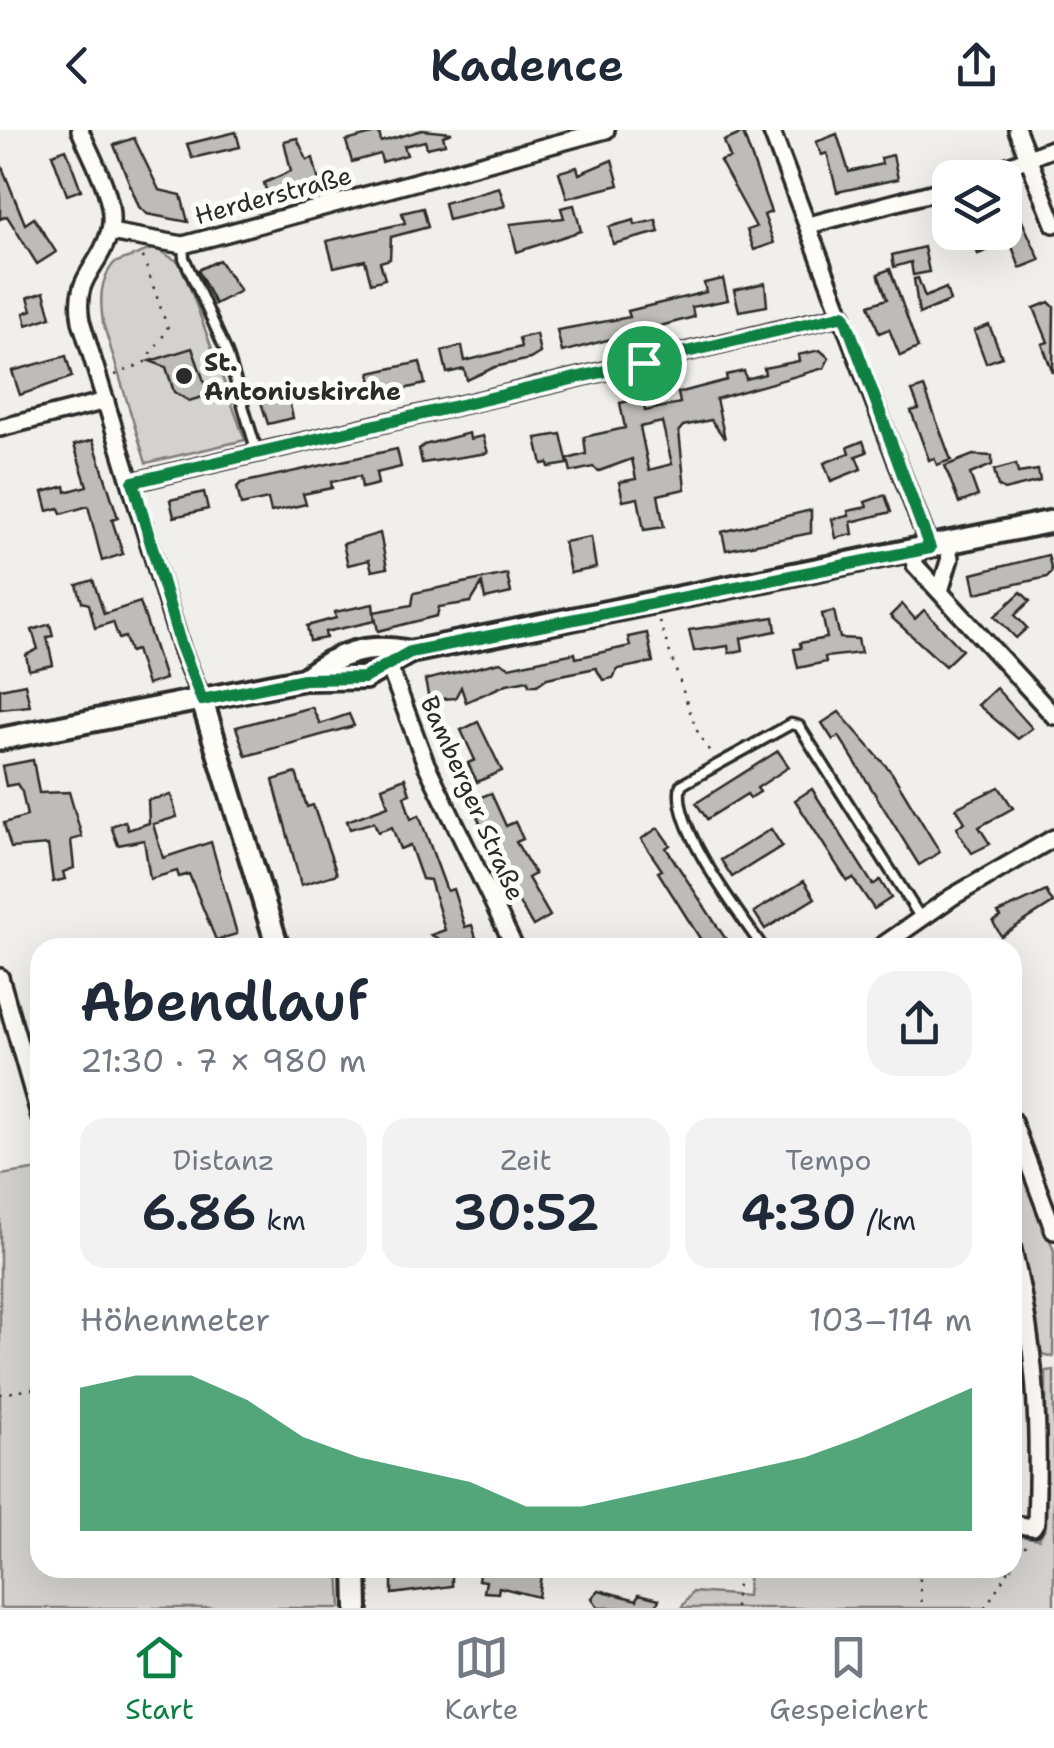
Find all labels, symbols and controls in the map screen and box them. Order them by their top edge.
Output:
text: Kadence [430,35,624,95]
icon: back [50,38,105,93]
icon: share [949,38,1004,93]
street label: Herderstraße [191,158,355,232]
map controls [932,160,1022,250]
button: layers [932,160,1022,250]
pin [602,321,687,406]
icon: arrive [617,336,672,391]
place label: St. Antoniuskirche [204,345,401,408]
marker: St. Antoniuskirche [173,365,195,387]
street label: Bamberger Straße [413,690,533,906]
text: Abendlauf [80,964,368,1038]
button: share [867,971,972,1076]
text: 21:30 · 7 × 980 m [80,1039,366,1082]
text: Distanz [173,1141,275,1179]
text: Zeit [500,1141,552,1179]
text: Tempo [785,1141,871,1179]
text: 6.86 [141,1179,257,1246]
text: 30:52 [452,1179,600,1246]
text: 4:30 [740,1179,857,1246]
text: km [257,1201,306,1239]
text: /km [857,1201,916,1239]
text: Höhenmeter [80,1298,270,1341]
text: 103–114 m [809,1298,972,1341]
tab: Start [125,1630,194,1728]
tab: Karte [445,1630,519,1728]
tab: Gespeichert [769,1630,929,1728]

